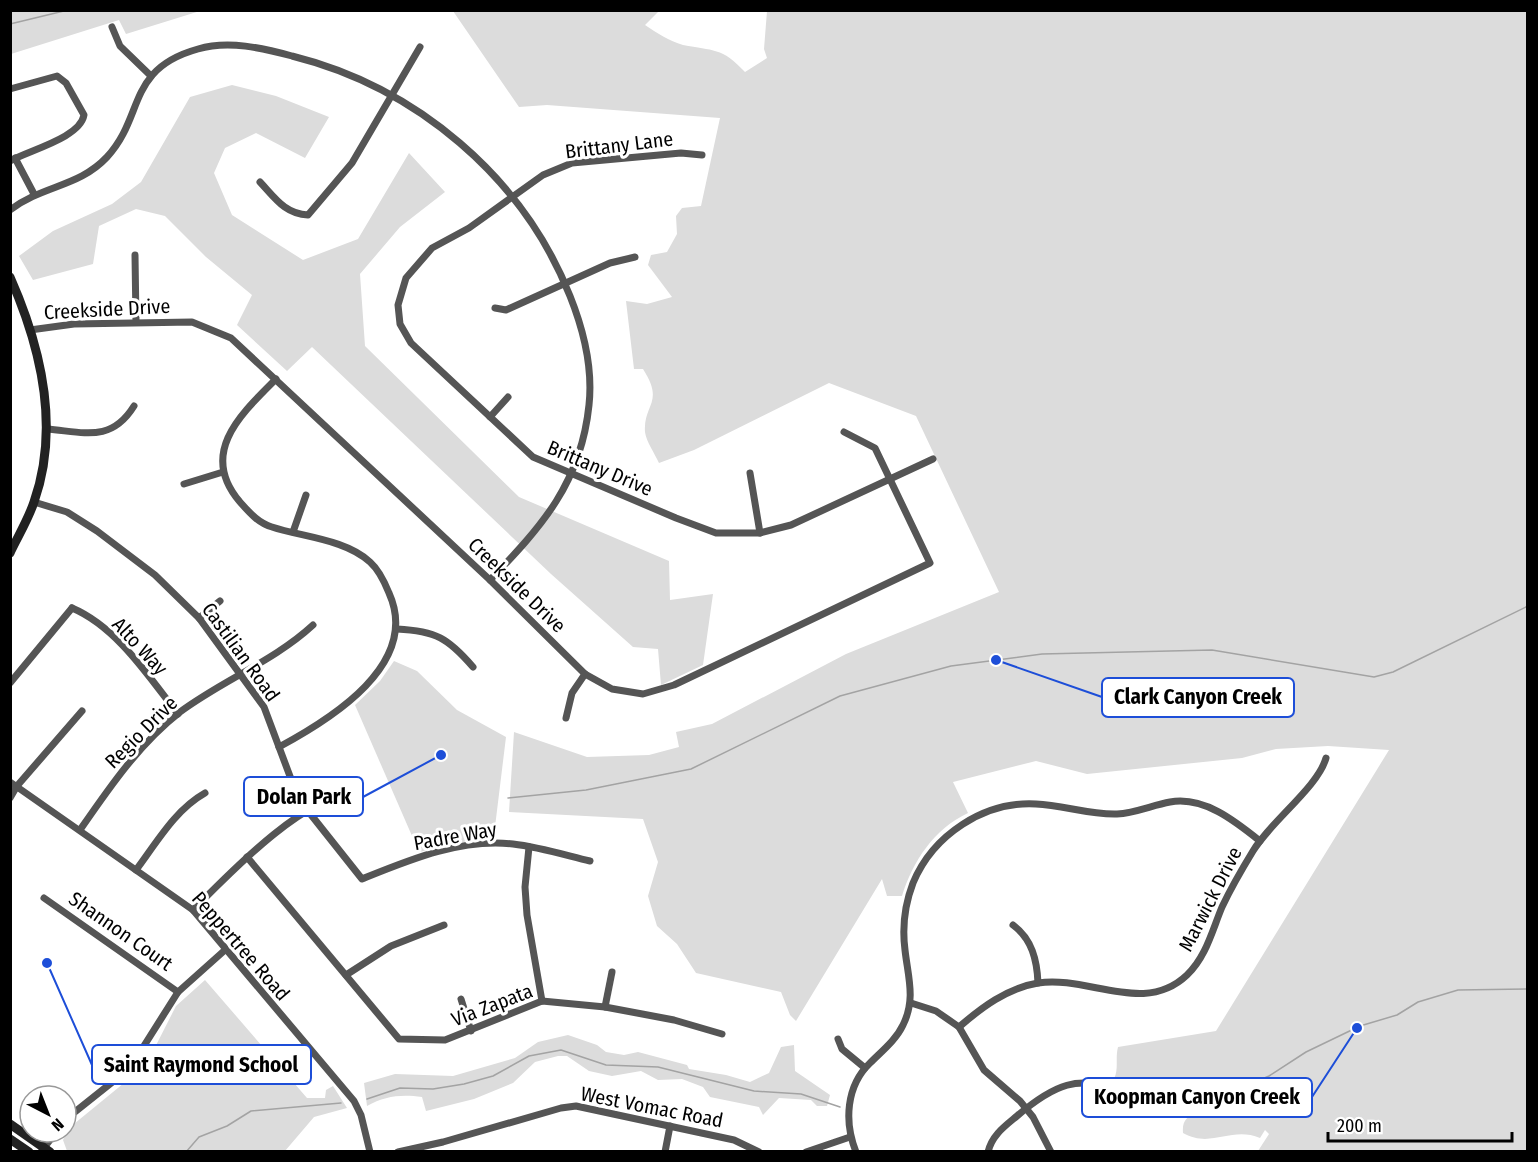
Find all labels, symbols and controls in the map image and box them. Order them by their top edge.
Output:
street label: Brittany Lane [564,126,674,164]
street label: Creekside Drive [43,294,171,324]
street label: Brittany Drive [544,435,656,501]
street label: Creekside Drive [463,532,571,638]
street label: Castilian Road [197,598,285,706]
street label: Alto Way [107,612,173,680]
callout: Clark Canyon Creek [1102,678,1294,717]
text: Clark Canyon Creek [1114,684,1282,710]
street label: Regio Drive [100,691,182,773]
callout: Dolan Park [244,777,363,816]
text: Dolan Park [257,784,352,810]
street label: Padre Way [412,817,498,855]
street label: Marwick Drive [1173,843,1247,955]
street label: Shannon Court [64,886,178,976]
street label: Peppertree Road [187,887,295,1005]
street label: Via Zapata [448,979,536,1031]
callout: Saint Raymond School [92,1045,311,1084]
text: Saint Raymond School [104,1052,299,1078]
callout: Koopman Canyon Creek [1082,1078,1312,1117]
street label: West Vomac Road [579,1081,725,1133]
north arrow [18,1084,78,1144]
text: Koopman Canyon Creek [1094,1084,1300,1110]
scale bar [1328,1105,1512,1143]
text: N [48,1115,68,1135]
text: 200 m [1337,1115,1382,1137]

